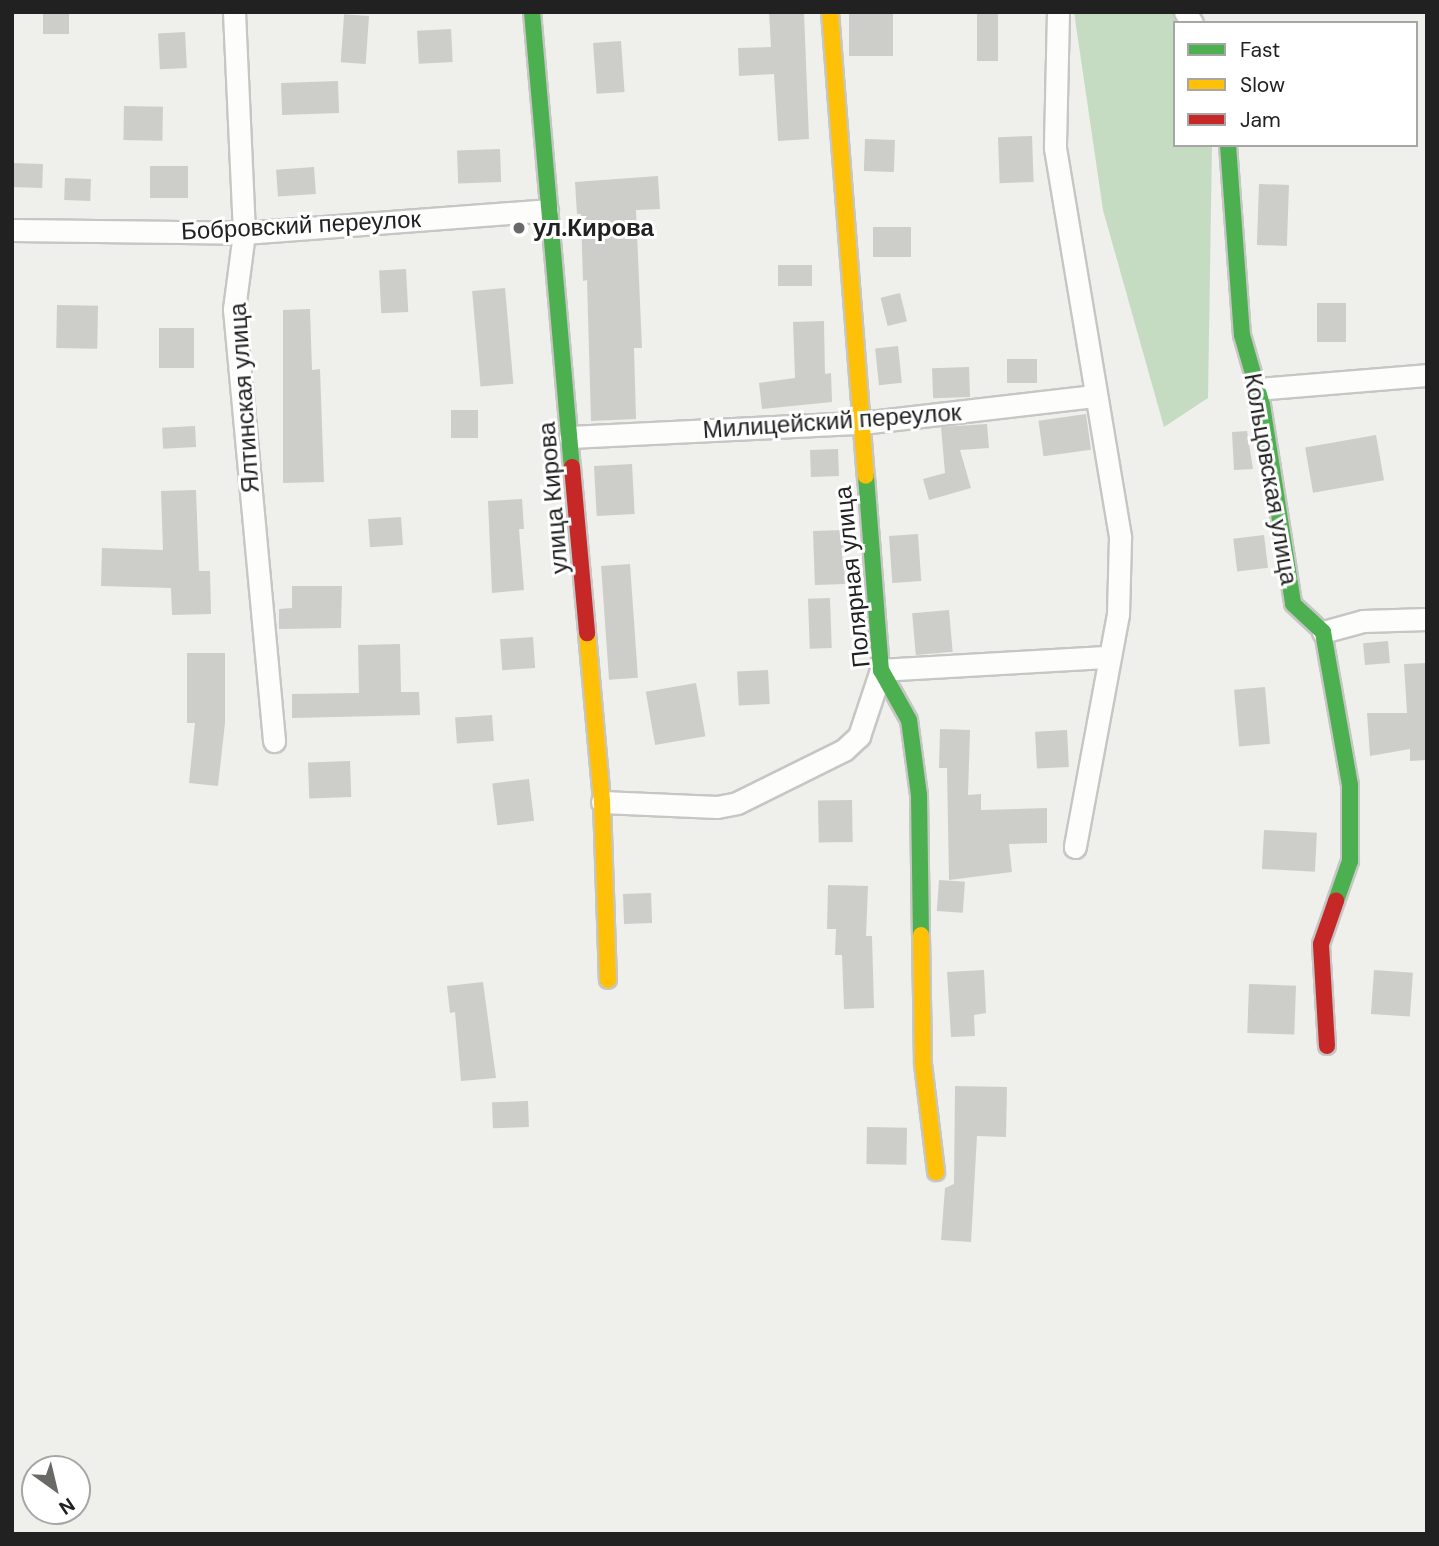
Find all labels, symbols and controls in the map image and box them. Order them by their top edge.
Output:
legend [1173,21,1418,147]
text: Fast [1240,36,1280,64]
text: Slow [1240,71,1285,99]
text: Jam [1240,106,1281,134]
street label: Бобровский переулок [180,204,422,246]
place label: ул.Кирова [533,214,654,242]
marker: ул.Кирова [511,220,527,236]
street label: Ялтинская улица [223,302,265,494]
street label: Кольцовская улица [1238,371,1304,587]
street label: Милицейский переулок [702,398,962,444]
street label: улица Кирова [532,421,574,575]
street label: Полярная улица [828,485,876,669]
north arrow [21,1455,91,1525]
text: N [54,1492,80,1520]

